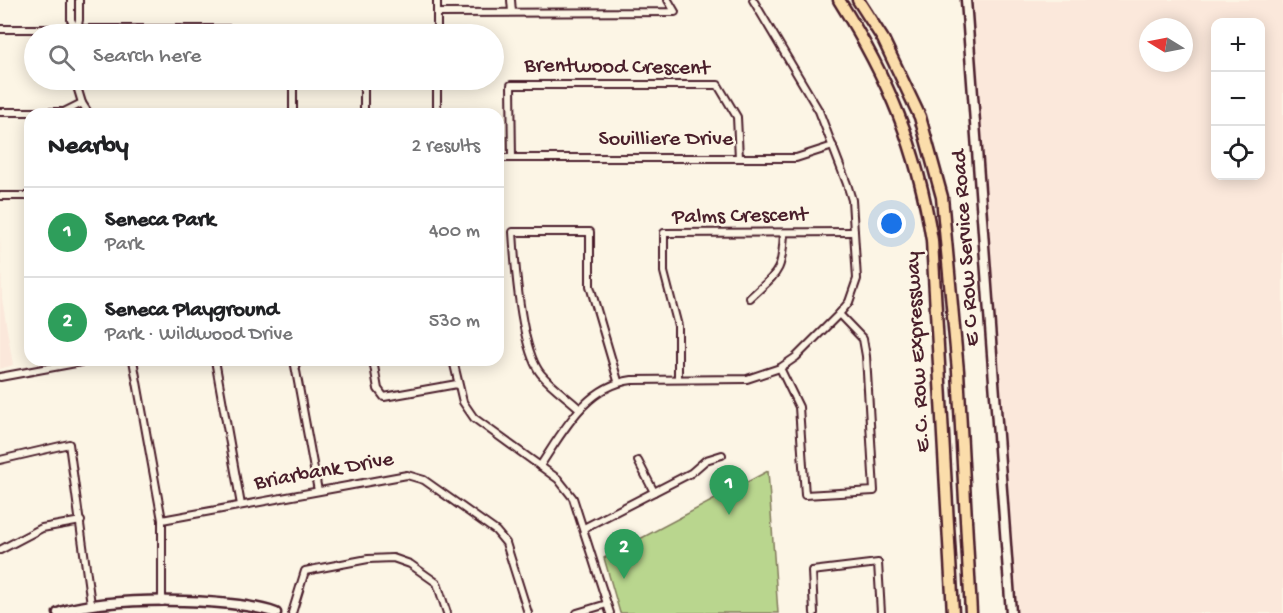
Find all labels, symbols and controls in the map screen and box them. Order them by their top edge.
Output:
north arrow [1139,18,1193,72]
map controls [1211,18,1265,180]
button: + [1211,18,1265,72]
search box [24,24,504,90]
icon: search [45,41,78,74]
text: Search here [93,44,201,70]
street label: Brentwood Crescent [523,53,712,83]
button: − [1211,72,1265,126]
button: locate [1211,126,1265,180]
street label: Souilliere Drive [599,127,734,153]
text: Nearby [48,132,129,163]
text: 2 results [411,136,480,159]
street label: E C Row Service Road [947,147,987,347]
street label: Palms Crescent [671,203,810,231]
text: Seneca Park [105,208,215,234]
your location [877,209,906,238]
text: 1 [63,221,72,244]
text: 400 m [429,221,480,244]
text: Park [105,234,143,257]
street label: E.C. Row Expressway [901,251,937,453]
text: Seneca Playground [105,298,279,324]
text: 2 [63,311,72,334]
text: 530 m [429,311,480,334]
text: Park · Wildwood Drive [105,324,293,347]
street label: Briarbank Drive [251,447,396,497]
pin: 1 [710,466,748,515]
pin: 2 [604,530,644,579]

